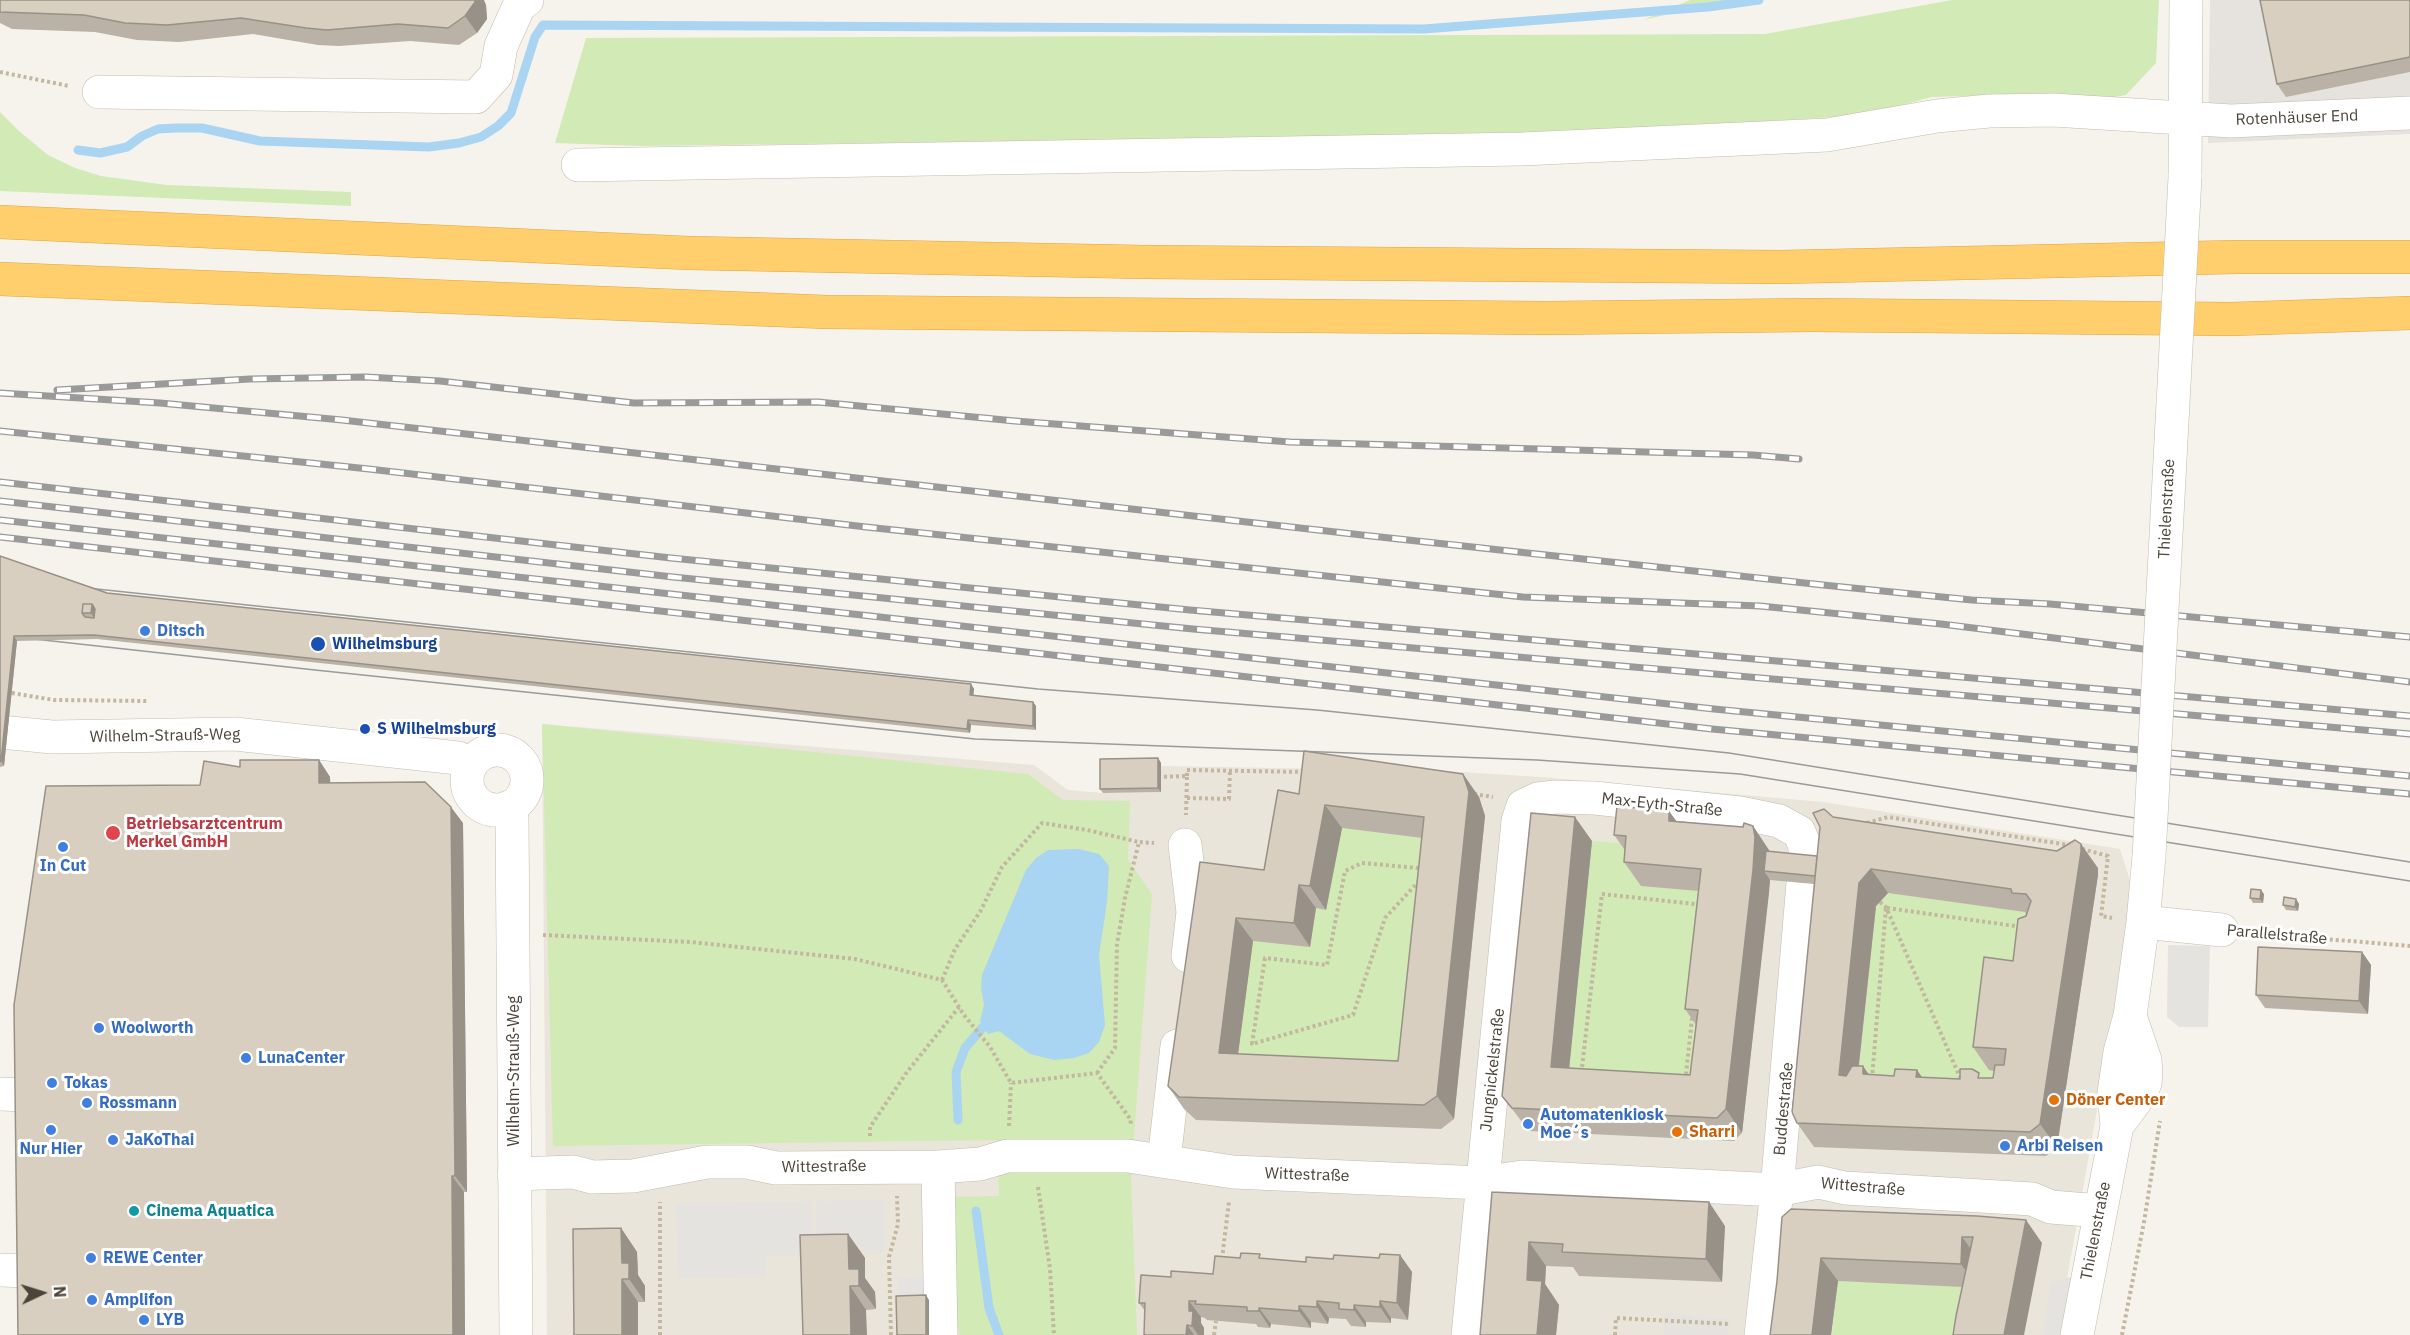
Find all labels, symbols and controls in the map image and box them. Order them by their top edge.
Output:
street label: Rotenhäuser End [2235,106,2359,130]
street label: Thielenstraße [2155,459,2179,559]
place label: Ditsch [157,621,205,641]
marker: Ditsch [138,624,152,638]
place label: Wilhelmsburg [332,634,437,654]
marker: Wilhelmsburg [309,635,327,653]
place label: S Wilhelmsburg [377,719,496,739]
marker: S Wilhelmsburg [358,722,372,736]
street label: Wilhelm-Strauß-Weg [89,725,241,747]
street label: Max-Eyth-Straße [1600,789,1724,821]
place label: Betriebsarztcentrum Merkel GmbH [126,814,283,852]
marker: Betriebsarztcentrum Merkel GmbH [104,824,122,842]
marker: In Cut [56,840,70,854]
place label: In Cut [40,856,86,876]
street label: Parallelstraße [2226,921,2328,949]
street label: Wilhelm-Strauß-Weg [504,996,524,1146]
street label: Jungnickelstraße [1477,1007,1509,1133]
place label: Woolworth [111,1018,194,1038]
marker: Woolworth [92,1021,106,1035]
place label: LunaCenter [258,1048,345,1068]
marker: LunaCenter [239,1051,253,1065]
street label: Buddestraße [1770,1062,1798,1156]
place label: Tokas [64,1073,108,1093]
marker: Tokas [45,1076,59,1090]
place label: Döner Center [2066,1090,2165,1110]
place label: Rossmann [99,1093,177,1113]
marker: Döner Center [2047,1093,2061,1107]
marker: Rossmann [80,1096,94,1110]
place label: Automatenkiosk Moe´s [1540,1105,1664,1143]
marker: Automatenkiosk Moe´s [1521,1117,1535,1131]
place label: Sharri [1689,1122,1735,1142]
marker: Nur Hier [44,1123,58,1137]
marker: Sharri [1670,1125,1684,1139]
place label: JaKoThai [125,1130,194,1150]
marker: JaKoThai [106,1133,120,1147]
place label: Arbi Reisen [2017,1136,2103,1156]
place label: Nur Hier [20,1139,82,1159]
marker: Arbi Reisen [1998,1139,2012,1153]
street label: Wittestraße [781,1157,867,1177]
street label: Wittestraße [1264,1164,1350,1186]
street label: Wittestraße [1820,1174,1906,1200]
street label: Thielenstraße [2077,1180,2115,1282]
place label: Cinema Aquatica [146,1201,274,1221]
marker: Cinema Aquatica [127,1204,141,1218]
place label: REWE Center [103,1248,203,1268]
marker: REWE Center [84,1251,98,1265]
north arrow [12,1263,72,1323]
text: N [50,1285,70,1298]
place label: Amplifon [104,1290,173,1310]
marker: Amplifon [85,1293,99,1307]
place label: LYB [156,1310,184,1330]
marker: LYB [137,1313,151,1327]

